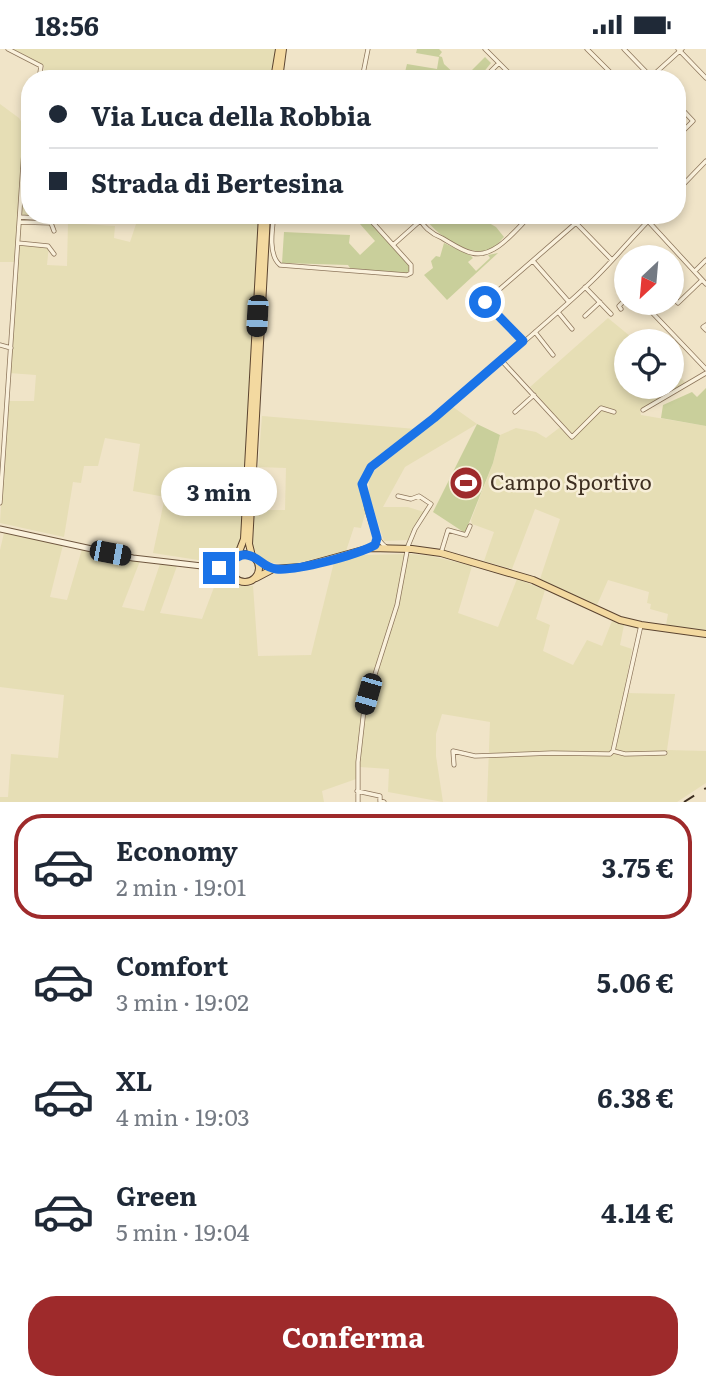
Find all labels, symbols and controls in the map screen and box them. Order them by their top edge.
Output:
text: 18:56 [35,5,99,44]
text: Via Luca della Robbia [91,95,371,134]
text: Strada di Bertesina [91,162,344,201]
north arrow [614,245,684,315]
map controls [614,245,684,399]
route start [469,286,501,318]
car [246,294,269,338]
button: locate [614,329,684,399]
sports icon: Campo Sportivo [447,464,485,502]
place label: Campo Sportivo [490,465,652,496]
callout: 3 min [161,467,277,515]
text: 3 min [187,474,251,508]
car [88,539,133,567]
route end [203,552,235,584]
car [353,671,384,717]
text: Economy [116,830,238,869]
icon: car [32,835,95,898]
text: 3.75 € [602,847,674,886]
text: 2 min · 19:01 [116,869,246,903]
text: Comfort [116,945,228,984]
icon: car [32,950,95,1013]
text: 5.06 € [597,962,674,1001]
text: 3 min · 19:02 [116,984,249,1018]
text: XL [116,1060,153,1099]
icon: car [32,1065,95,1128]
text: 6.38 € [597,1077,674,1116]
text: 4 min · 19:03 [116,1099,250,1133]
text: Green [116,1175,197,1214]
icon: car [32,1180,95,1243]
text: 4.14 € [601,1192,674,1231]
text: 5 min · 19:04 [116,1214,249,1248]
button: Conferma [28,1296,678,1376]

